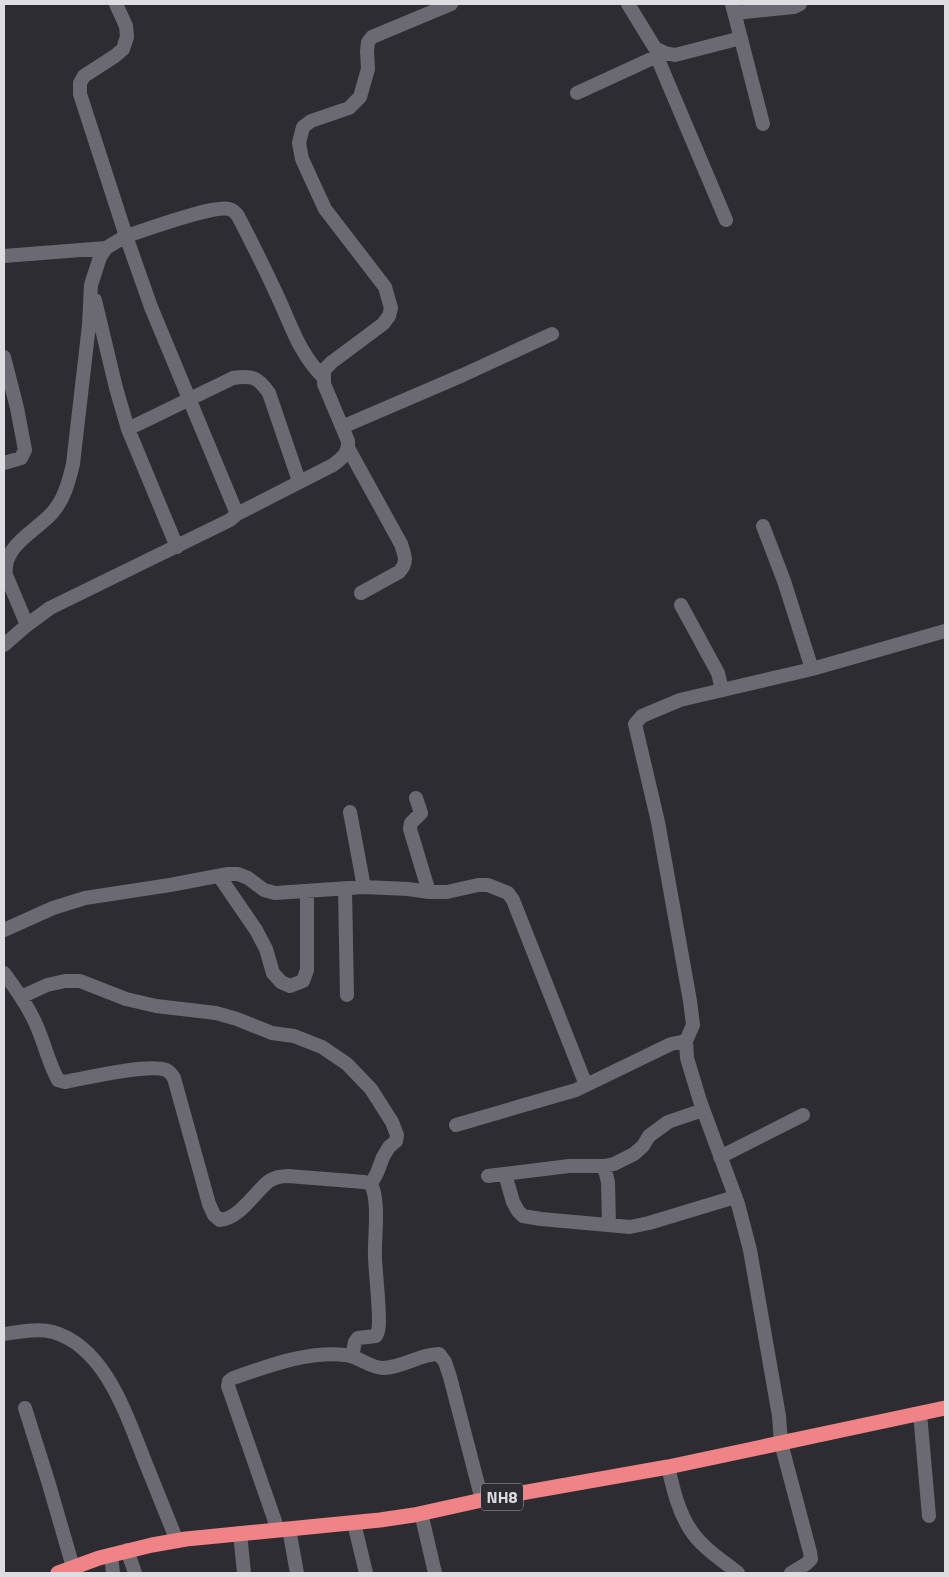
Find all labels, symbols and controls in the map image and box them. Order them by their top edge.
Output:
road number: NH8 [481,1484,523,1510]

